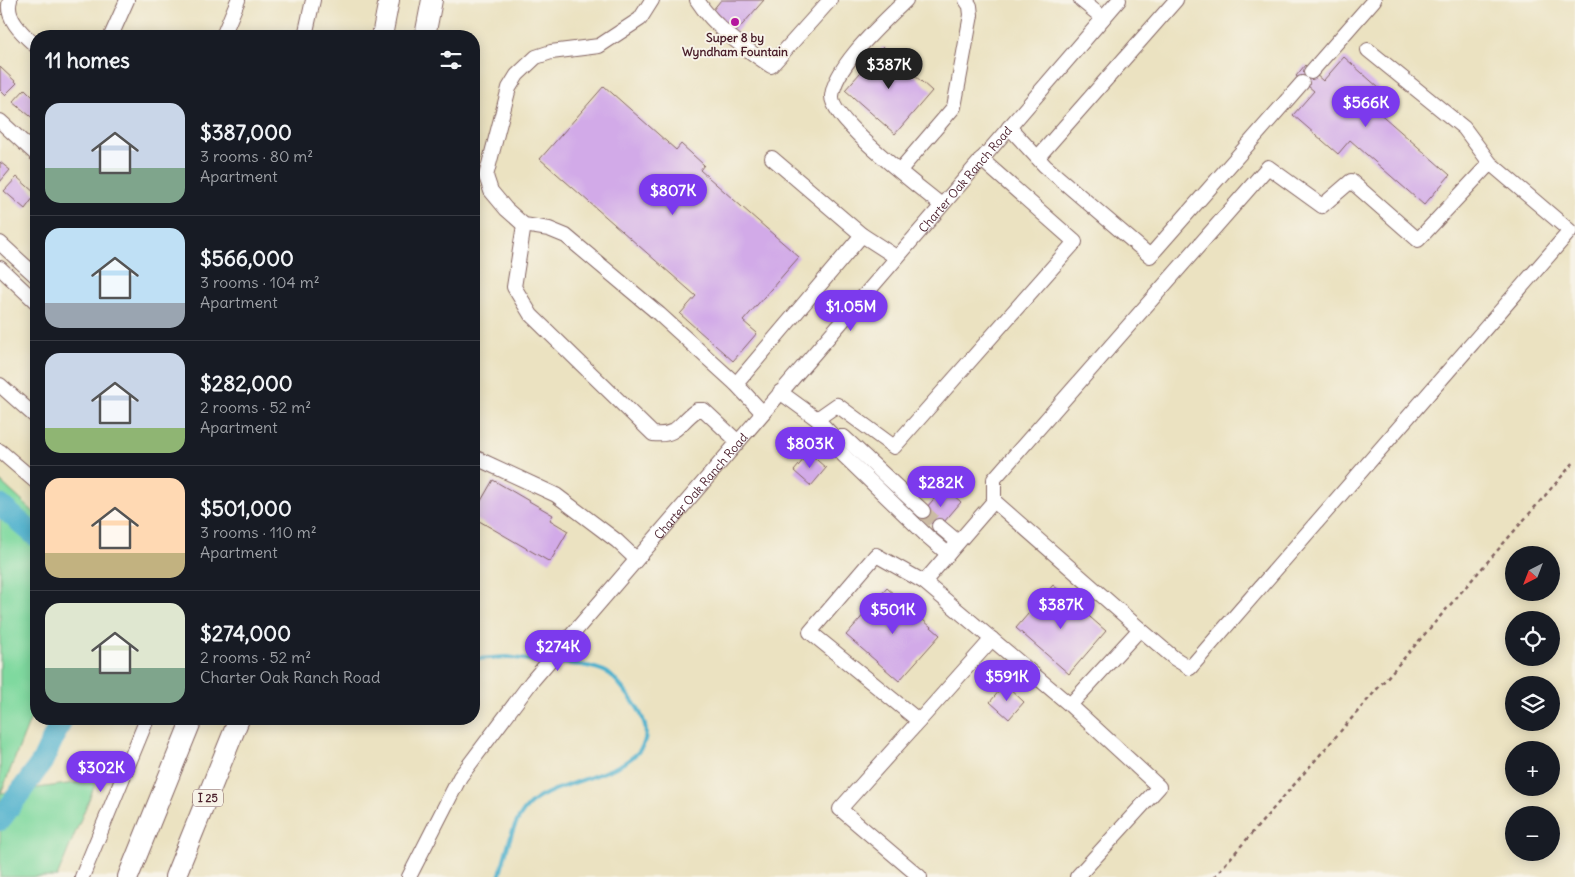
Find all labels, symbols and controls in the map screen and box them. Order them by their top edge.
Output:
marker: Super 8 by Wyndham Fountain [729,16,741,28]
place label: Super 8 by Wyndham Fountain [682,30,788,60]
icon: filters [437,46,465,74]
text: 11 homes [45,47,130,74]
pin: $387K [854,48,924,90]
text: $387K [867,54,911,74]
pin: $566K [1331,86,1401,128]
text: $566K [1343,92,1389,112]
text: $387,000 [200,119,292,146]
icon: home [85,123,145,183]
street label: Charter Oak Ranch Road [915,123,1015,235]
text: 3 rooms · 80 m² [200,146,313,166]
text: Apartment [200,166,278,186]
pin: $807K [638,174,708,216]
text: $807K [650,180,696,200]
text: $566,000 [200,245,294,272]
icon: home [85,248,145,308]
text: 3 rooms · 104 m² [200,272,320,292]
pin: $1.05M [810,290,892,332]
text: Apartment [200,292,278,312]
text: $1.05M [826,296,876,316]
text: $282,000 [200,370,293,397]
icon: home [85,373,145,433]
text: 2 rooms · 52 m² [200,397,311,417]
text: Apartment [200,417,278,437]
pin: $803K [775,426,845,469]
street label: Charter Oak Ranch Road [650,430,750,542]
text: $803K [786,433,834,453]
pin: $282K [906,466,976,508]
text: $282K [918,472,964,492]
text: $501,000 [200,495,292,522]
icon: home [85,498,145,558]
text: 3 rooms · 110 m² [200,522,317,542]
text: Apartment [200,542,278,562]
north arrow [1505,546,1560,601]
map controls [1505,546,1560,861]
pin: $387K [1026,588,1096,630]
pin: $501K [858,592,928,635]
text: $387K [1039,594,1083,614]
text: $501K [871,599,915,619]
button: locate [1505,611,1560,666]
text: $274,000 [200,620,291,647]
icon: home [85,623,145,683]
pin: $274K [523,630,593,672]
text: $274K [536,636,580,656]
text: 2 rooms · 52 m² [200,647,311,667]
pin: $591K [972,660,1042,702]
text: $591K [985,666,1029,686]
text: Charter Oak Ranch Road [200,667,380,687]
button: layers [1505,676,1560,731]
button: + [1505,741,1560,796]
pin: $302K [66,750,136,793]
text: $302K [77,757,125,777]
road number: I 25 [193,790,223,806]
button: − [1505,806,1560,861]

